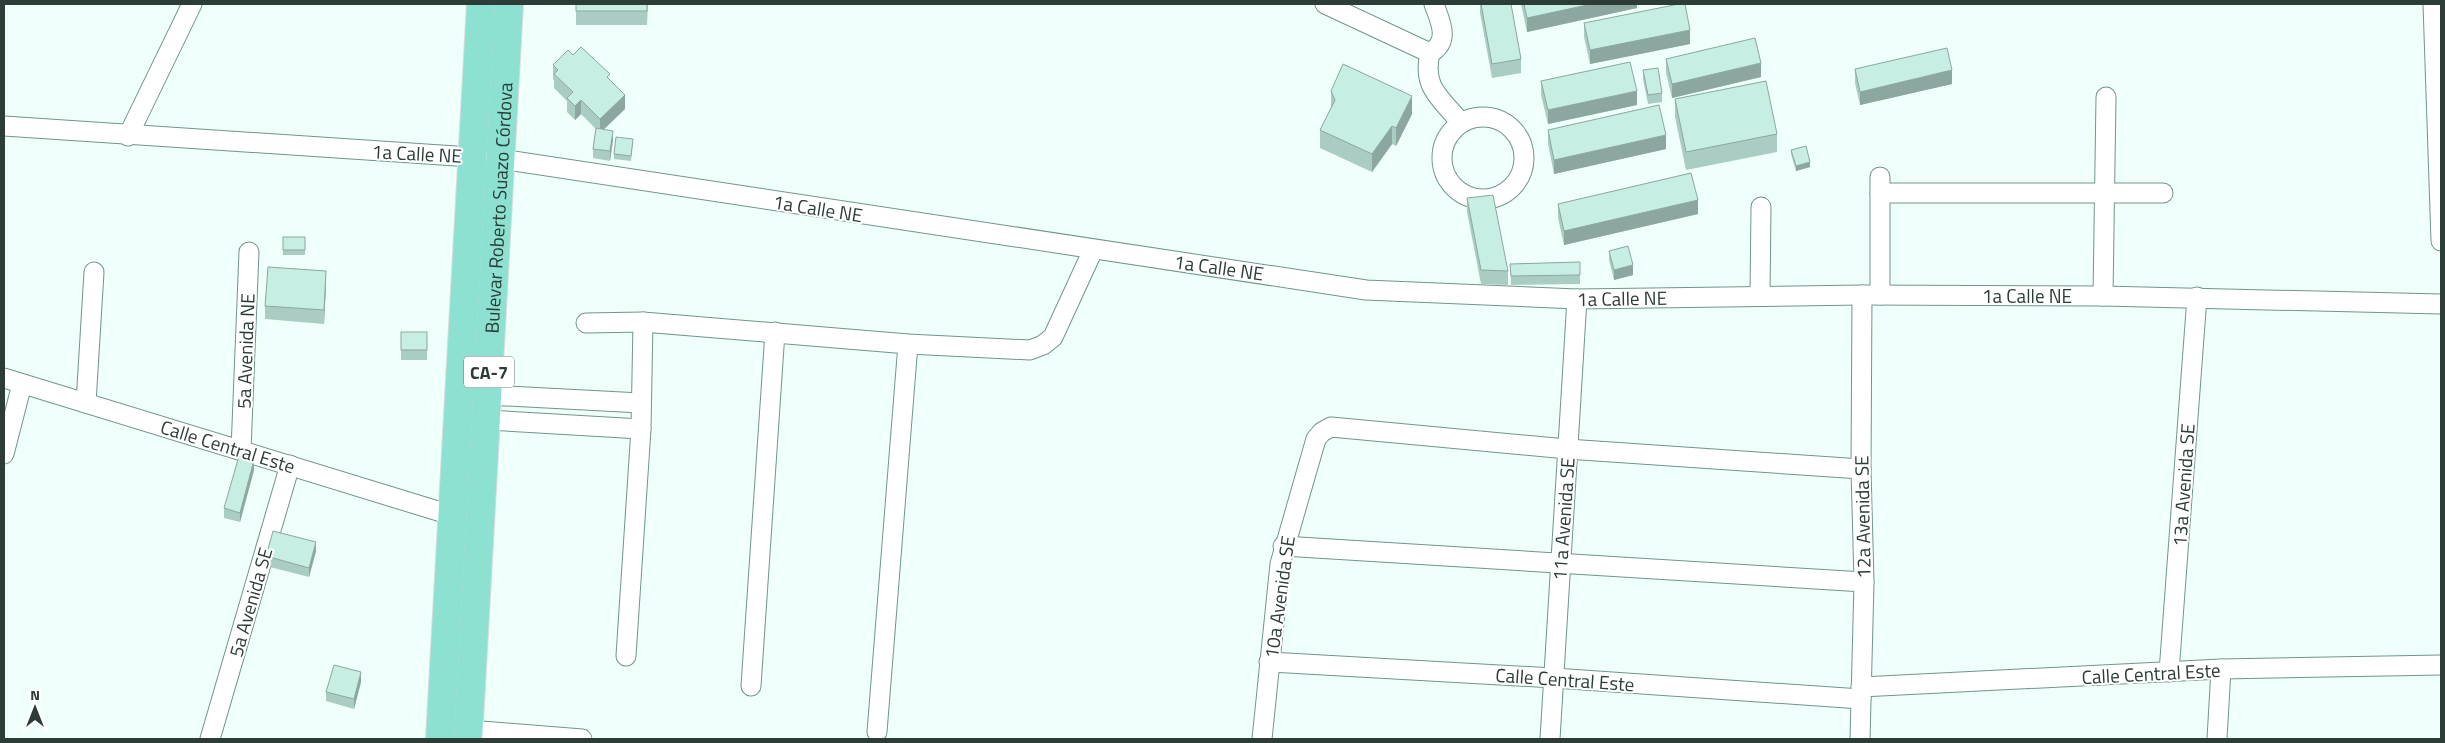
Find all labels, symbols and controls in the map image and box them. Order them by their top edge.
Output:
street label: Bulevar Roberto Suazo Córdova [476,81,519,334]
street label: 1a Calle NE [371,136,463,170]
street label: 1a Calle NE [771,187,865,229]
street label: 1a Calle NE [1172,246,1266,288]
street label: 1a Calle NE [1982,281,2072,310]
street label: 1a Calle NE [1577,283,1667,313]
street label: 5a Avenida NE [228,293,262,409]
road number: CA-7 [464,357,514,388]
street label: Calle Central Este [157,412,299,480]
street label: 13a Avenida SE [2164,422,2202,548]
street label: 12a Avenida SE [1846,455,1878,579]
street label: 11a Avenida SE [1544,456,1582,582]
street label: 10a Avenida SE [1256,534,1302,660]
street label: 5a Avenida SE [221,544,279,660]
street label: Calle Central Este [2081,655,2221,691]
street label: Calle Central Este [1495,660,1635,698]
north arrow [10,683,60,733]
text: N [30,684,40,705]

